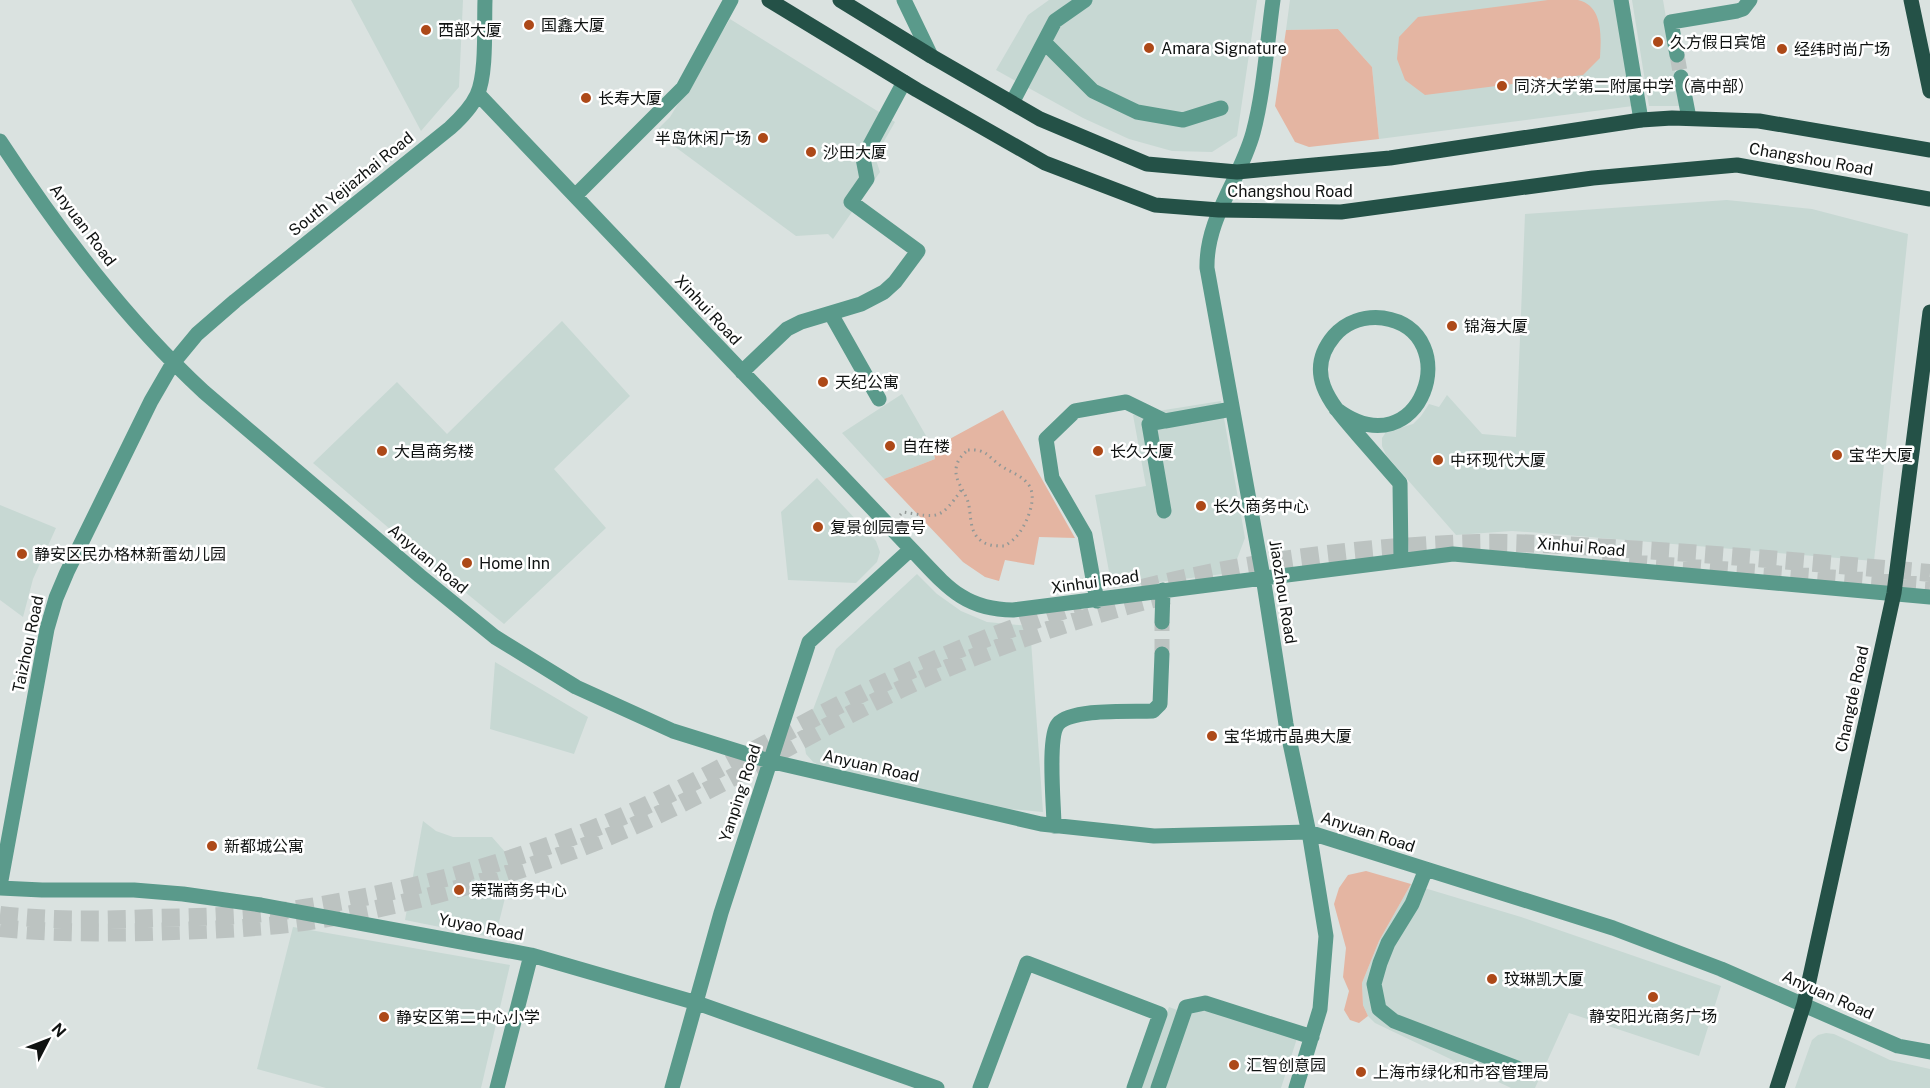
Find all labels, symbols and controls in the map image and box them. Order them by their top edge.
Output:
place label: 国鑫大厦 [541,16,605,35]
marker: 国鑫大厦 [522,18,536,32]
place label: 西部大厦 [438,21,502,40]
marker: 西部大厦 [419,23,433,37]
place label: 久方假日宾馆 [1670,33,1766,52]
marker: 久方假日宾馆 [1651,35,1665,49]
place label: Amara Signature [1161,39,1287,58]
place label: 经纬时尚广场 [1794,40,1890,59]
marker: Amara Signature [1142,41,1156,55]
marker: 经纬时尚广场 [1775,42,1789,56]
place label: 同济大学第二附属中学（高中部） [1514,77,1754,96]
marker: 同济大学第二附属中学（高中部） [1495,79,1509,93]
place label: 长寿大厦 [598,89,662,108]
marker: 长寿大厦 [579,91,593,105]
street label: South Yejiazhai Road [285,128,417,240]
place label: 半岛休闲广场 [655,129,751,148]
marker: 半岛休闲广场 [756,131,770,145]
street label: Changshou Road [1748,139,1874,179]
place label: 沙田大厦 [823,143,887,162]
marker: 沙田大厦 [804,145,818,159]
street label: Anyuan Road [46,180,120,270]
street label: Changshou Road [1227,182,1353,201]
street label: Xinhui Road [671,271,745,349]
place label: 锦海大厦 [1464,317,1528,336]
marker: 锦海大厦 [1445,319,1459,333]
place label: 天纪公寓 [835,373,899,392]
marker: 天纪公寓 [816,375,830,389]
place label: 自在楼 [902,437,950,456]
marker: 自在楼 [883,439,897,453]
place label: 大昌商务楼 [394,442,474,461]
place label: 长久大厦 [1110,442,1174,461]
marker: 大昌商务楼 [375,444,389,458]
marker: 长久大厦 [1091,444,1105,458]
place label: 宝华大厦 [1849,446,1913,465]
marker: 宝华大厦 [1830,448,1844,462]
place label: 中环现代大厦 [1450,451,1546,470]
marker: 中环现代大厦 [1431,453,1445,467]
place label: 长久商务中心 [1213,497,1309,516]
marker: 长久商务中心 [1194,499,1208,513]
place label: 复景创园壹号 [830,518,926,537]
street label: Anyuan Road [384,520,472,598]
marker: 复景创园壹号 [811,520,825,534]
street label: Xinhui Road [1536,534,1626,560]
street label: Jiaozhou Road [1265,539,1301,645]
place label: 静安区民办格林新蕾幼儿园 [34,545,226,564]
marker: 静安区民办格林新蕾幼儿园 [15,547,29,561]
place label: Home Inn [479,554,550,573]
marker: Home Inn [460,556,474,570]
street label: Xinhui Road [1050,566,1140,598]
street label: Taizhou Road [8,594,48,694]
street label: Changde Road [1831,644,1873,754]
place label: 宝华城市晶典大厦 [1224,727,1352,746]
marker: 宝华城市晶典大厦 [1205,729,1219,743]
street label: Yanping Road [715,742,765,844]
street label: Anyuan Road [821,746,921,786]
street label: Anyuan Road [1318,808,1418,856]
place label: 新都城公寓 [224,837,304,856]
marker: 新都城公寓 [205,839,219,853]
place label: 荣瑞商务中心 [471,881,567,900]
marker: 荣瑞商务中心 [452,883,466,897]
street label: Yuyao Road [437,909,525,945]
street label: Anyuan Road [1779,966,1877,1024]
place label: 玟琳凯大厦 [1504,970,1584,989]
marker: 玟琳凯大厦 [1485,972,1499,986]
marker: 静安阳光商务广场 [1646,990,1660,1004]
place label: 静安阳光商务广场 [1589,1007,1717,1026]
place label: 静安区第二中心小学 [396,1008,540,1027]
north arrow [18,1010,78,1070]
marker: 静安区第二中心小学 [377,1010,391,1024]
text: N [48,1019,70,1041]
place label: 汇智创意园 [1246,1056,1326,1075]
marker: 汇智创意园 [1227,1058,1241,1072]
place label: 上海市绿化和市容管理局 [1373,1063,1549,1082]
marker: 上海市绿化和市容管理局 [1354,1065,1368,1079]

